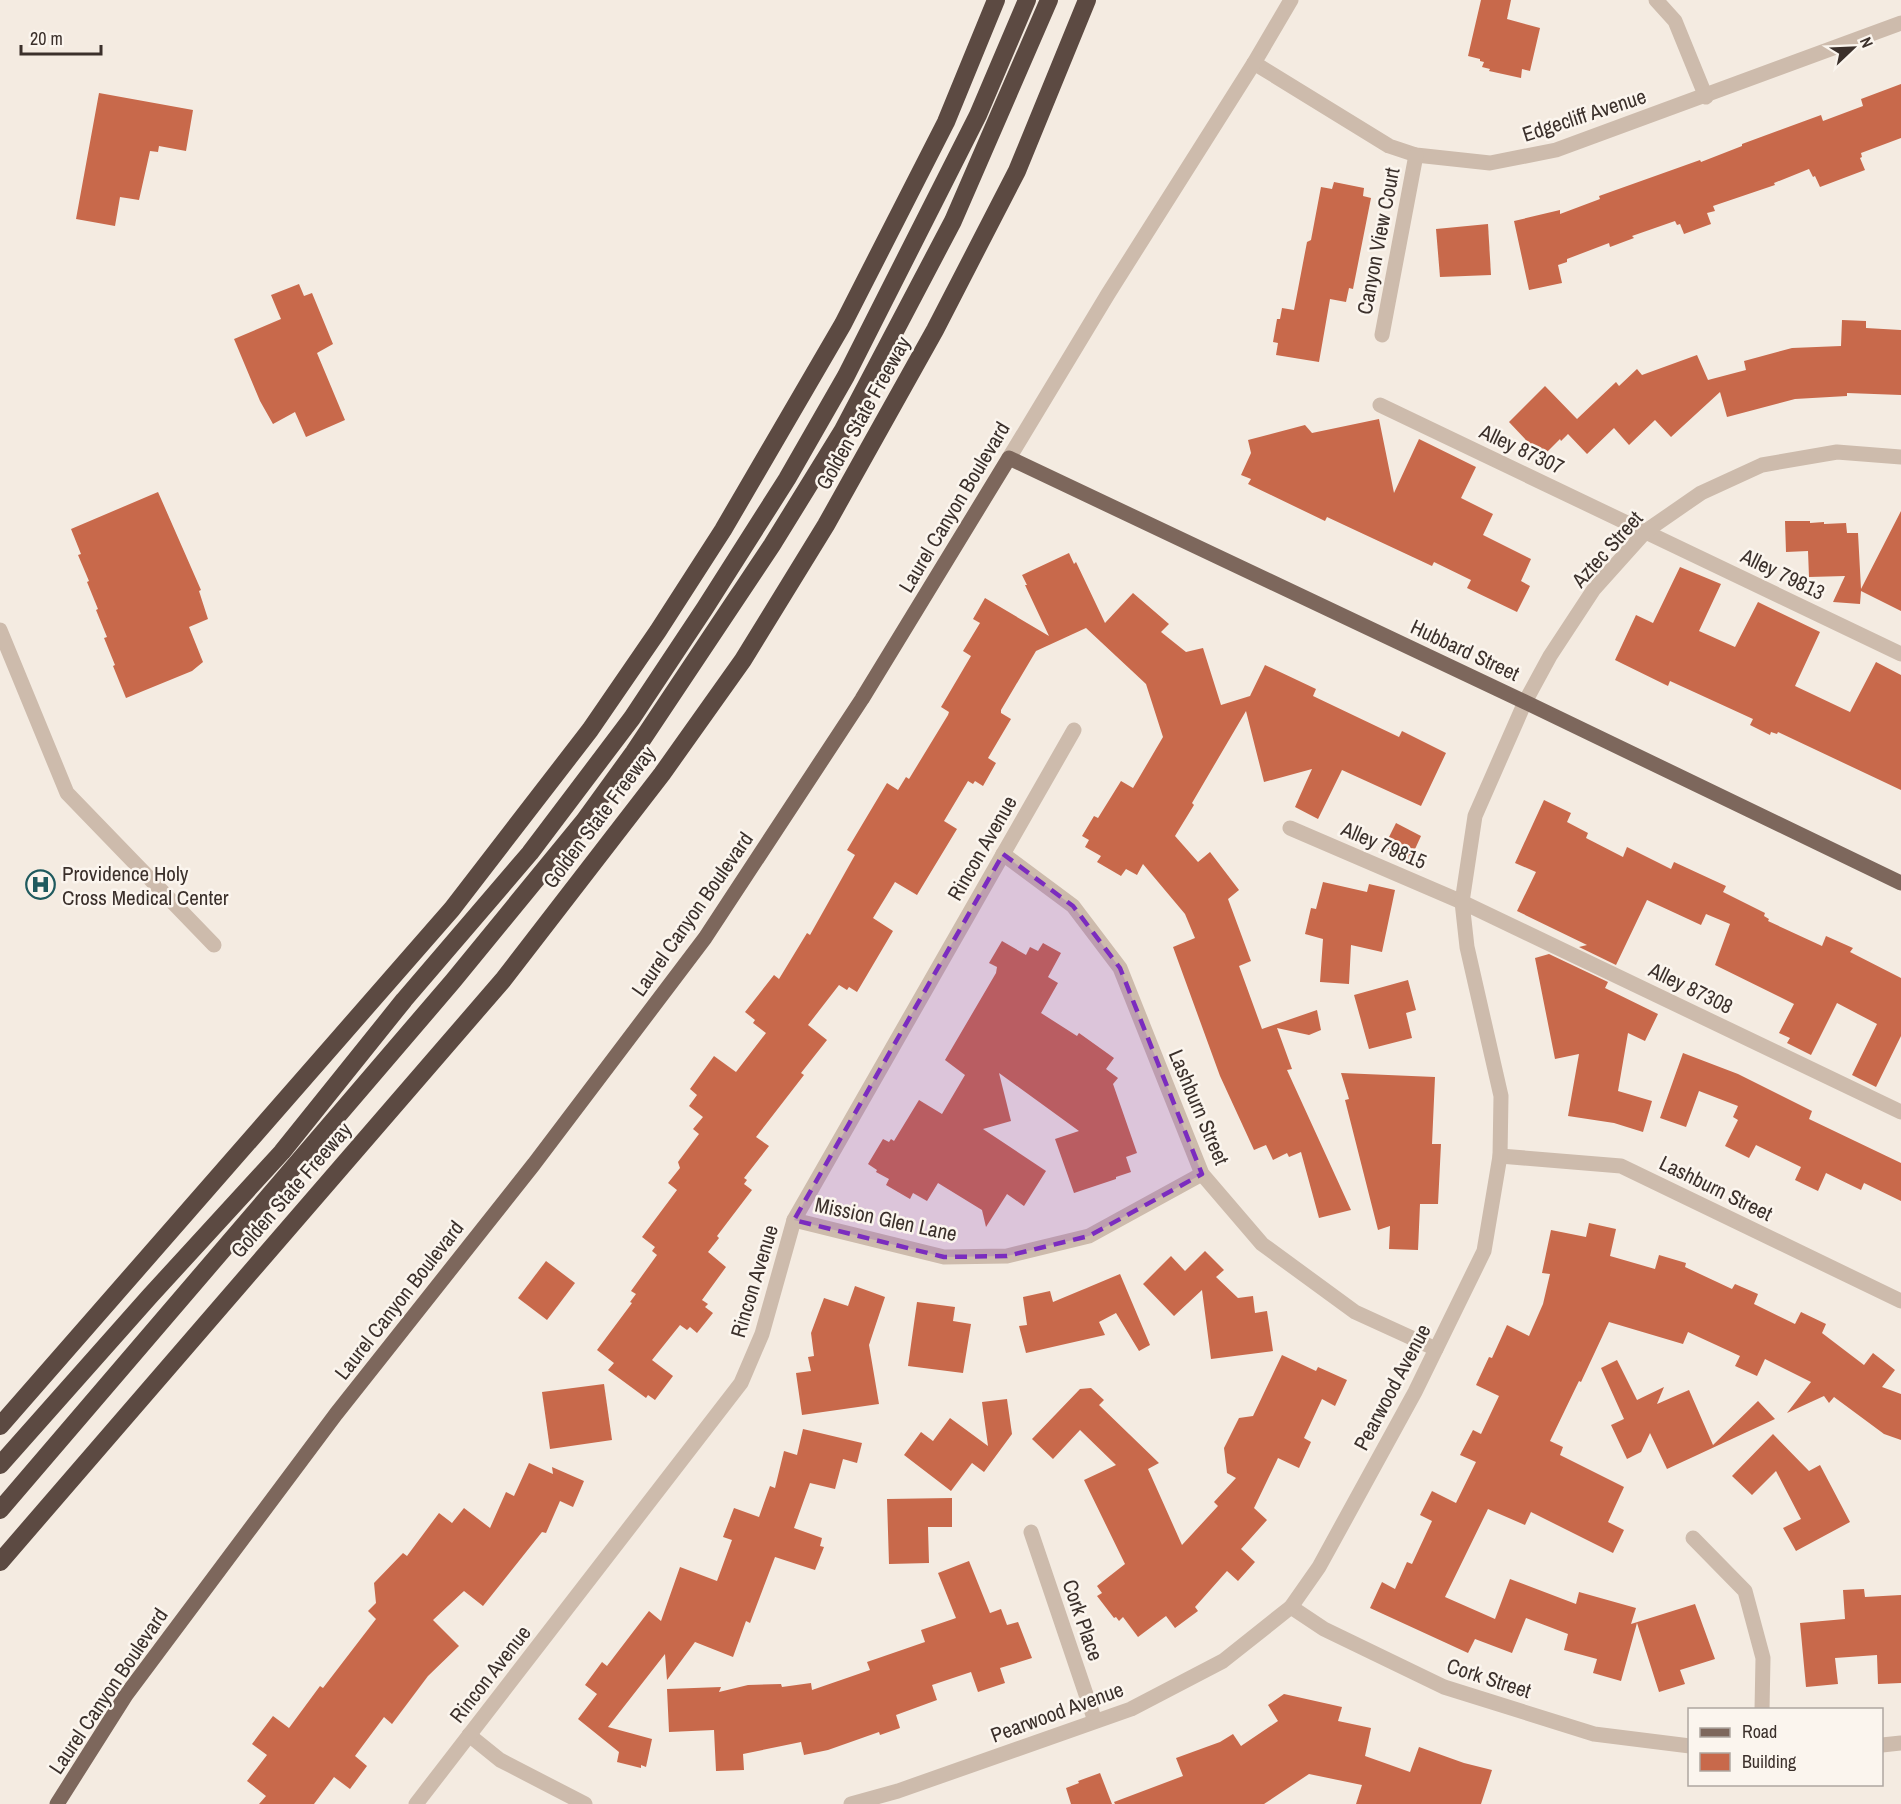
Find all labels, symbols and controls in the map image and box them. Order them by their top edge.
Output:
scale bar [21,18,100,56]
north arrow [1823,18,1883,78]
text: 20 m [30,26,63,51]
text: N [1855,33,1879,51]
street label: Edgecliff Avenue [1518,81,1650,149]
street label: Canyon View Court [1350,165,1406,317]
street label: Golden State Freeway [809,331,917,495]
street label: Laurel Canyon Boulevard [892,416,1016,598]
street label: Alley 87307 [1474,416,1569,481]
street label: Aztec Street [1564,504,1649,594]
street label: Alley 79813 [1735,541,1830,607]
street label: Hubbard Street [1406,612,1524,688]
street label: Golden State Freeway [536,740,662,894]
street label: Rincon Avenue [940,790,1024,906]
street label: Alley 79815 [1336,814,1431,876]
street label: Laurel Canyon Boulevard [624,826,760,1002]
place label: Providence Holy Cross Medical Center [62,859,229,912]
hospital icon: Providence Holy Cross Medical Center [25,869,57,901]
street label: Alley 87308 [1643,955,1738,1021]
street label: Lashburn Street [1162,1045,1236,1169]
street label: Golden State Freeway [224,1116,358,1264]
street label: Lashburn Street [1655,1148,1778,1228]
street label: Mission Glen Lane [812,1190,960,1248]
street label: Laurel Canyon Boulevard [328,1215,470,1385]
street label: Rincon Avenue [723,1221,785,1341]
street label: Pearwood Avenue [1346,1319,1438,1455]
street label: Cork Place [1056,1575,1110,1665]
street label: Laurel Canyon Boulevard [42,1602,174,1780]
street label: Rincon Avenue [443,1619,537,1729]
street label: Cork Street [1443,1651,1535,1705]
street label: Pearwood Avenue [987,1675,1127,1749]
legend [1688,1708,1883,1786]
text: Road [1742,1719,1777,1744]
text: Building [1742,1749,1797,1774]

